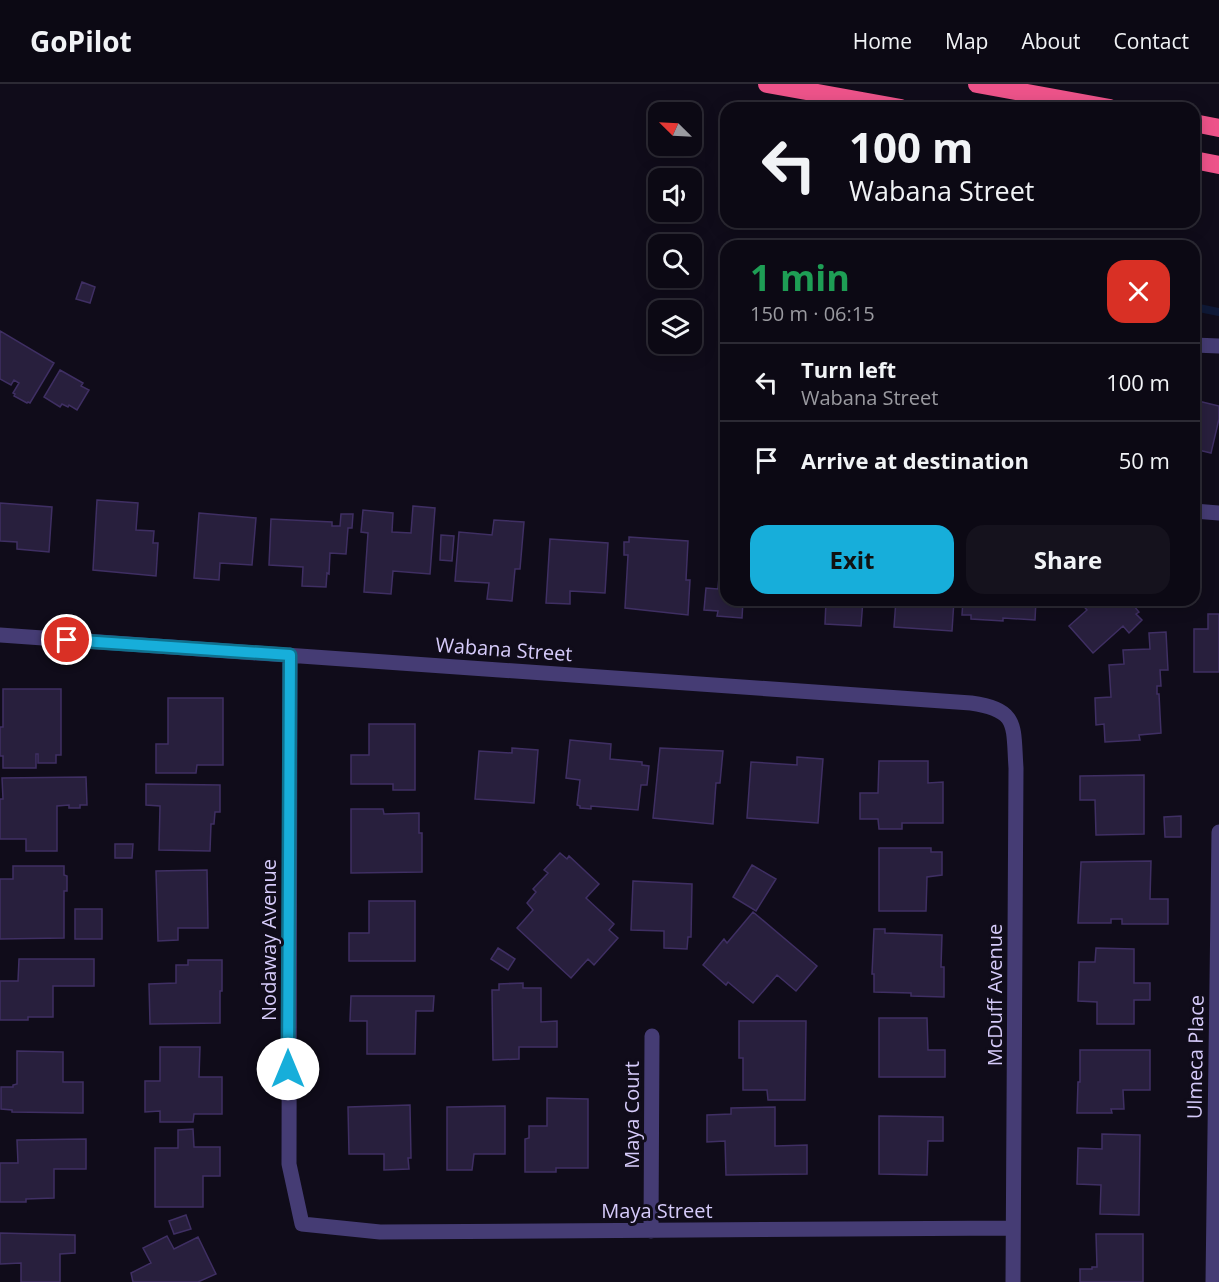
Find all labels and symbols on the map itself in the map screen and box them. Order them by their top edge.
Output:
north arrow [648,102,702,156]
pin [41,614,92,665]
street label: Wabana Street [435,631,573,667]
street label: Nodaway Avenue [255,859,282,1021]
street label: McDuff Avenue [981,924,1008,1066]
street label: Ulmeca Place [1180,995,1210,1119]
position arrow [256,1037,320,1101]
street label: Maya Court [618,1061,645,1169]
street label: Maya Street [601,1197,713,1224]

